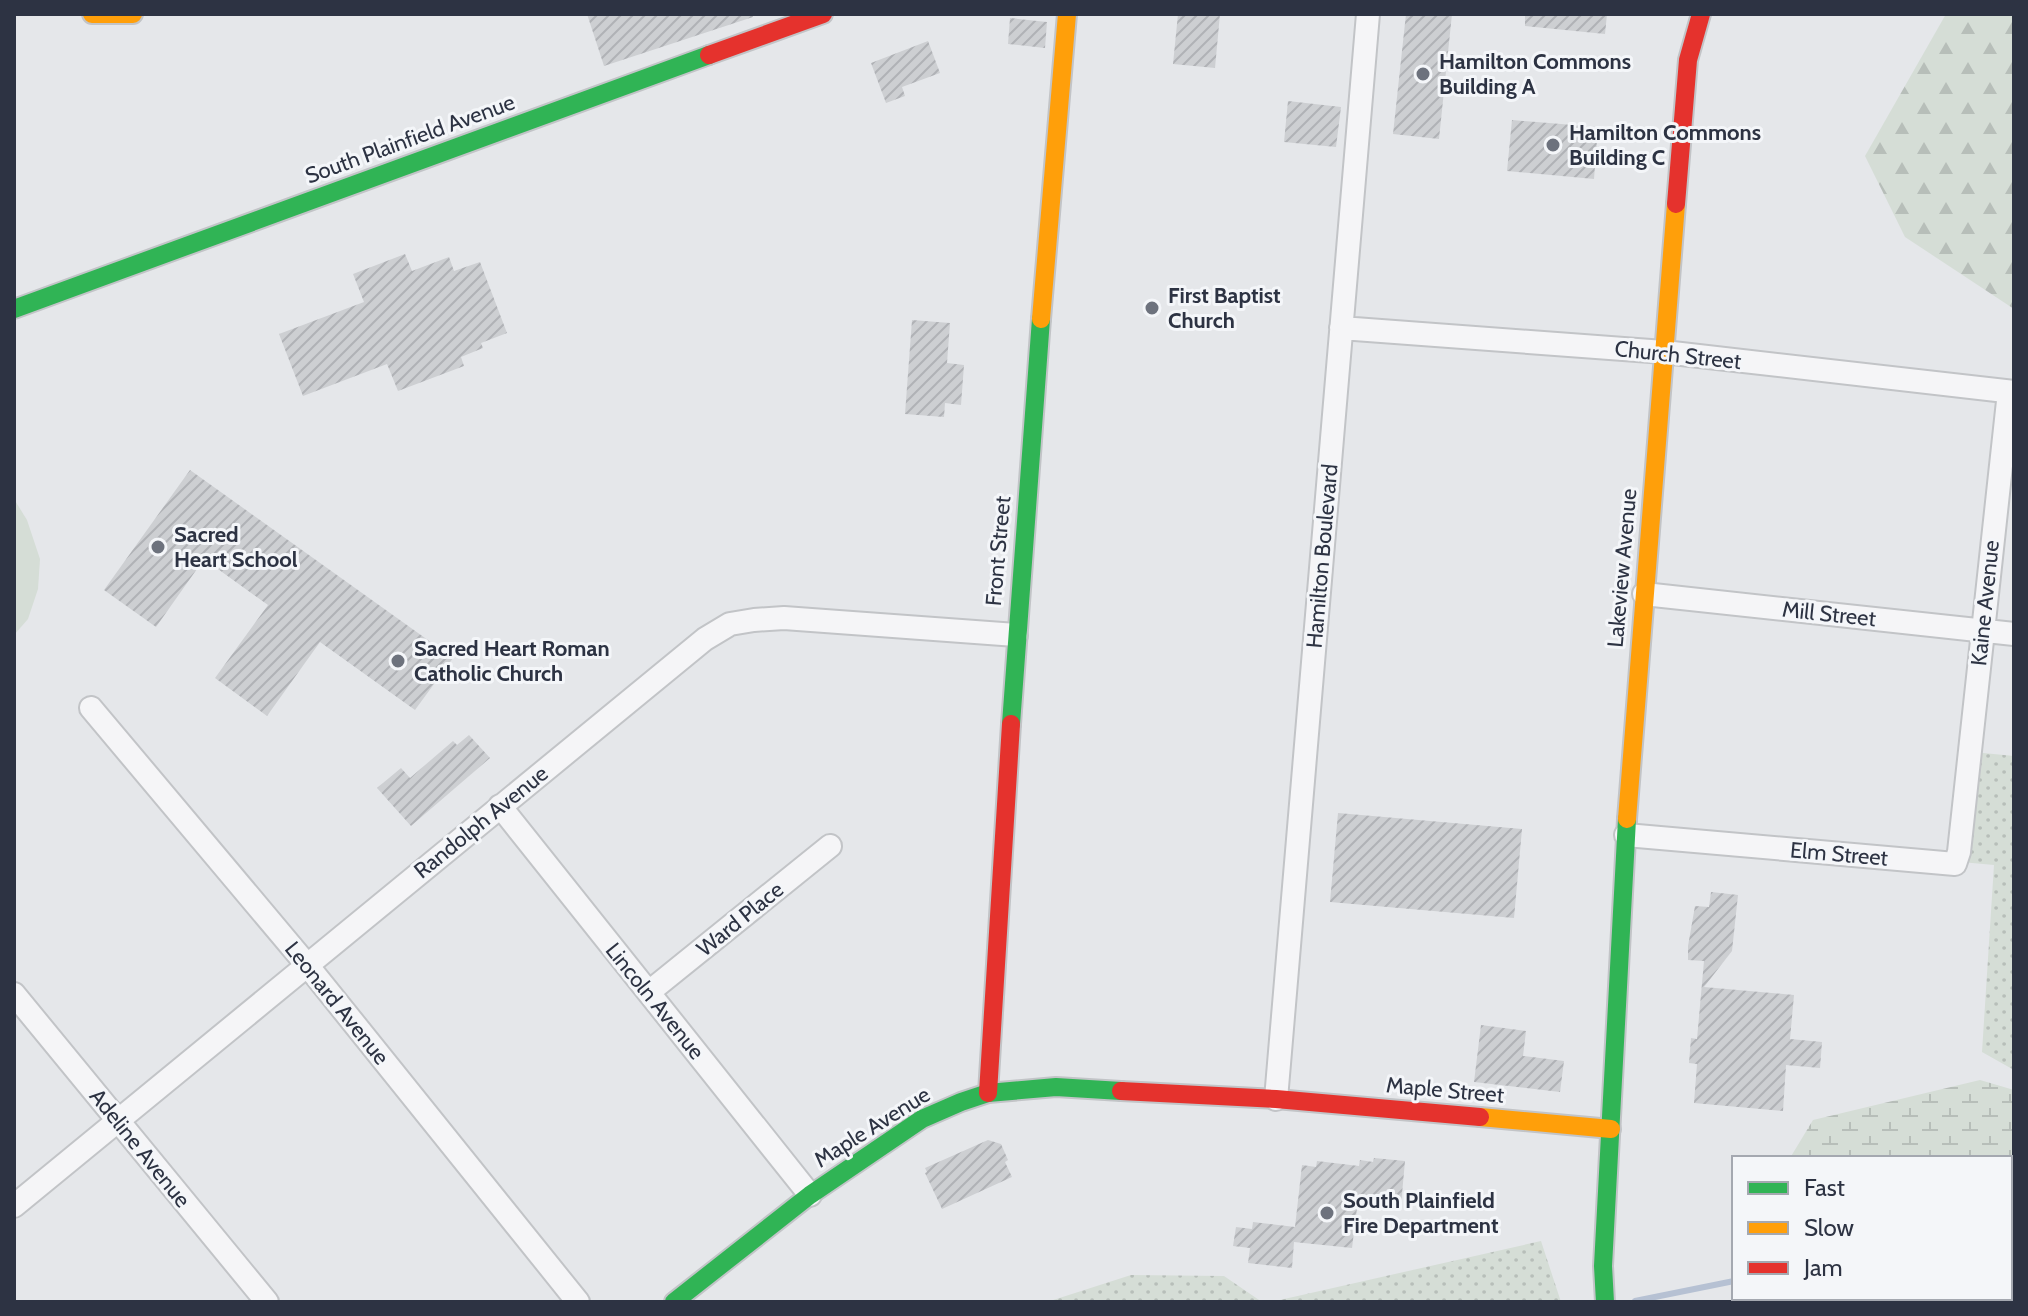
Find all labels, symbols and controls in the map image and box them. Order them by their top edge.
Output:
place label: Hamilton Commons Building A [1439,48,1631,100]
marker: Hamilton Commons Building A [1414,65,1432,83]
street label: South Plainfield Avenue [302,89,518,189]
place label: Hamilton Commons Building C [1569,119,1761,171]
marker: Hamilton Commons Building C [1544,136,1562,154]
place label: First Baptist Church [1168,282,1281,334]
marker: First Baptist Church [1143,299,1161,317]
street label: Church Street [1613,335,1743,375]
street label: Hamilton Boulevard [1301,463,1343,649]
street label: Lakeview Avenue [1602,487,1642,649]
street label: Front Street [980,494,1016,607]
place label: Sacred Heart School [174,521,298,573]
marker: Sacred Heart School [149,538,167,556]
street label: Kaine Avenue [1965,539,2005,667]
street label: Mill Street [1781,596,1878,632]
place label: Sacred Heart Roman Catholic Church [414,635,610,687]
marker: Sacred Heart Roman Catholic Church [389,652,407,670]
street label: Randolph Avenue [409,760,553,884]
street label: Elm Street [1789,836,1890,872]
street label: Ward Place [691,876,789,962]
street label: Leonard Avenue [279,936,395,1070]
street label: Lincoln Avenue [600,937,710,1065]
street label: Maple Street [1385,1071,1506,1109]
street label: Maple Avenue [809,1081,935,1173]
street label: Adeline Avenue [84,1083,196,1213]
legend [1732,1156,2012,1300]
text: Fast [1804,1173,1845,1202]
place label: South Plainfield Fire Department [1343,1187,1499,1239]
marker: South Plainfield Fire Department [1318,1204,1336,1222]
text: Slow [1804,1213,1854,1242]
text: Jam [1803,1253,1842,1282]

